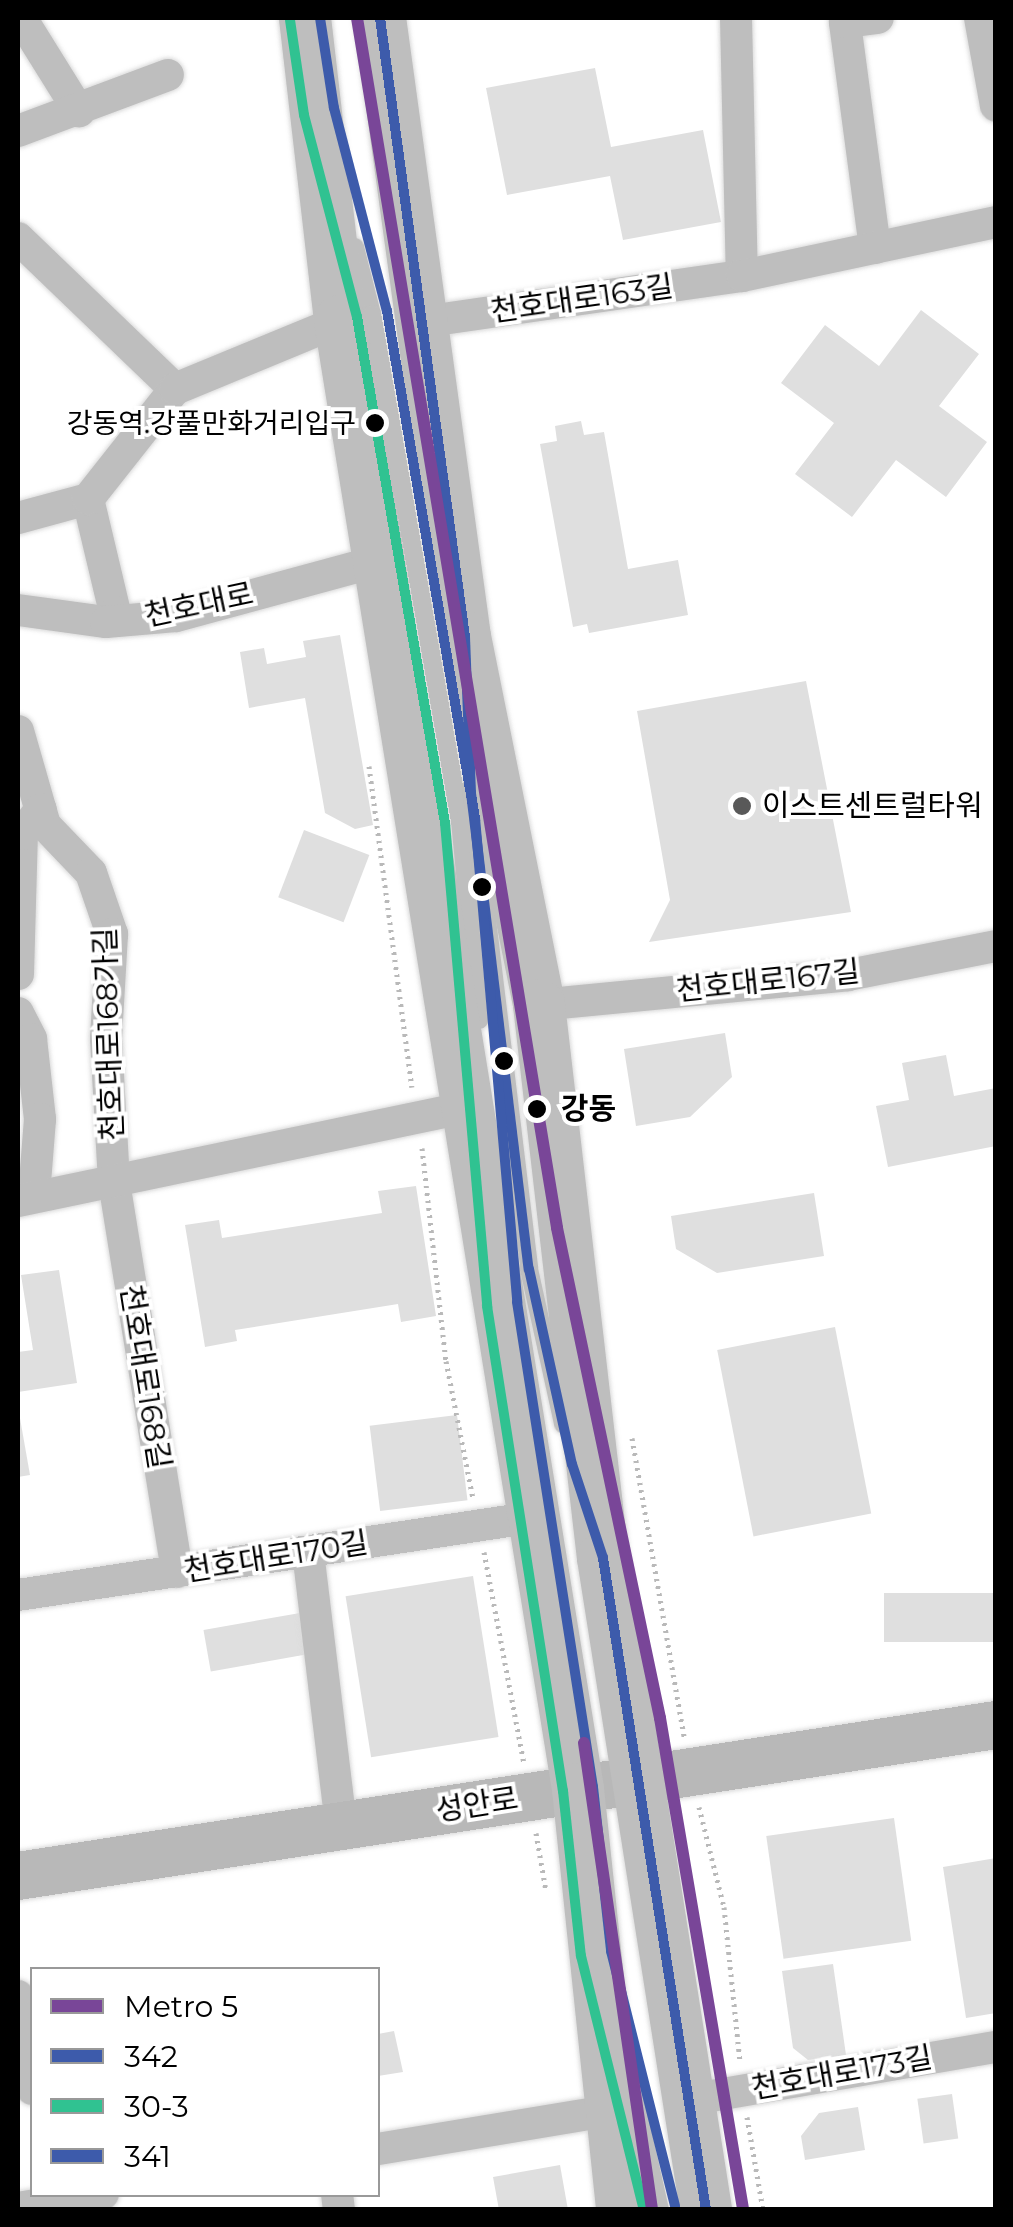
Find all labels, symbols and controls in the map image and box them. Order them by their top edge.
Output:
street label: 천호대로163길 [488,268,676,330]
place label: 강동역.강풀만화거리입구 [67,406,356,440]
marker: 강동역.강풀만화거리입구 [365,413,385,433]
street label: 천호대로 [141,576,257,634]
place label: 이스트센트럴타워 [762,788,983,824]
marker: 이스트센트럴타워 [731,795,753,817]
unlabelled marker [472,877,492,897]
street label: 천호대로168가길 [87,927,131,1141]
street label: 천호대로167길 [674,953,862,1009]
unlabelled marker [494,1051,514,1071]
place label: 강동 [561,1091,616,1127]
marker: 강동 [522,1094,552,1124]
street label: 천호대로168길 [113,1282,177,1472]
street label: 천호대로170길 [181,1525,371,1589]
street label: 성안로 [433,1781,521,1829]
legend [30,1967,380,2197]
text: Metro 5 [124,1988,238,2025]
text: 342 [124,2038,178,2075]
street label: 천호대로173길 [749,2039,935,2107]
text: 30-3 [124,2088,189,2125]
text: 341 [124,2138,171,2175]

